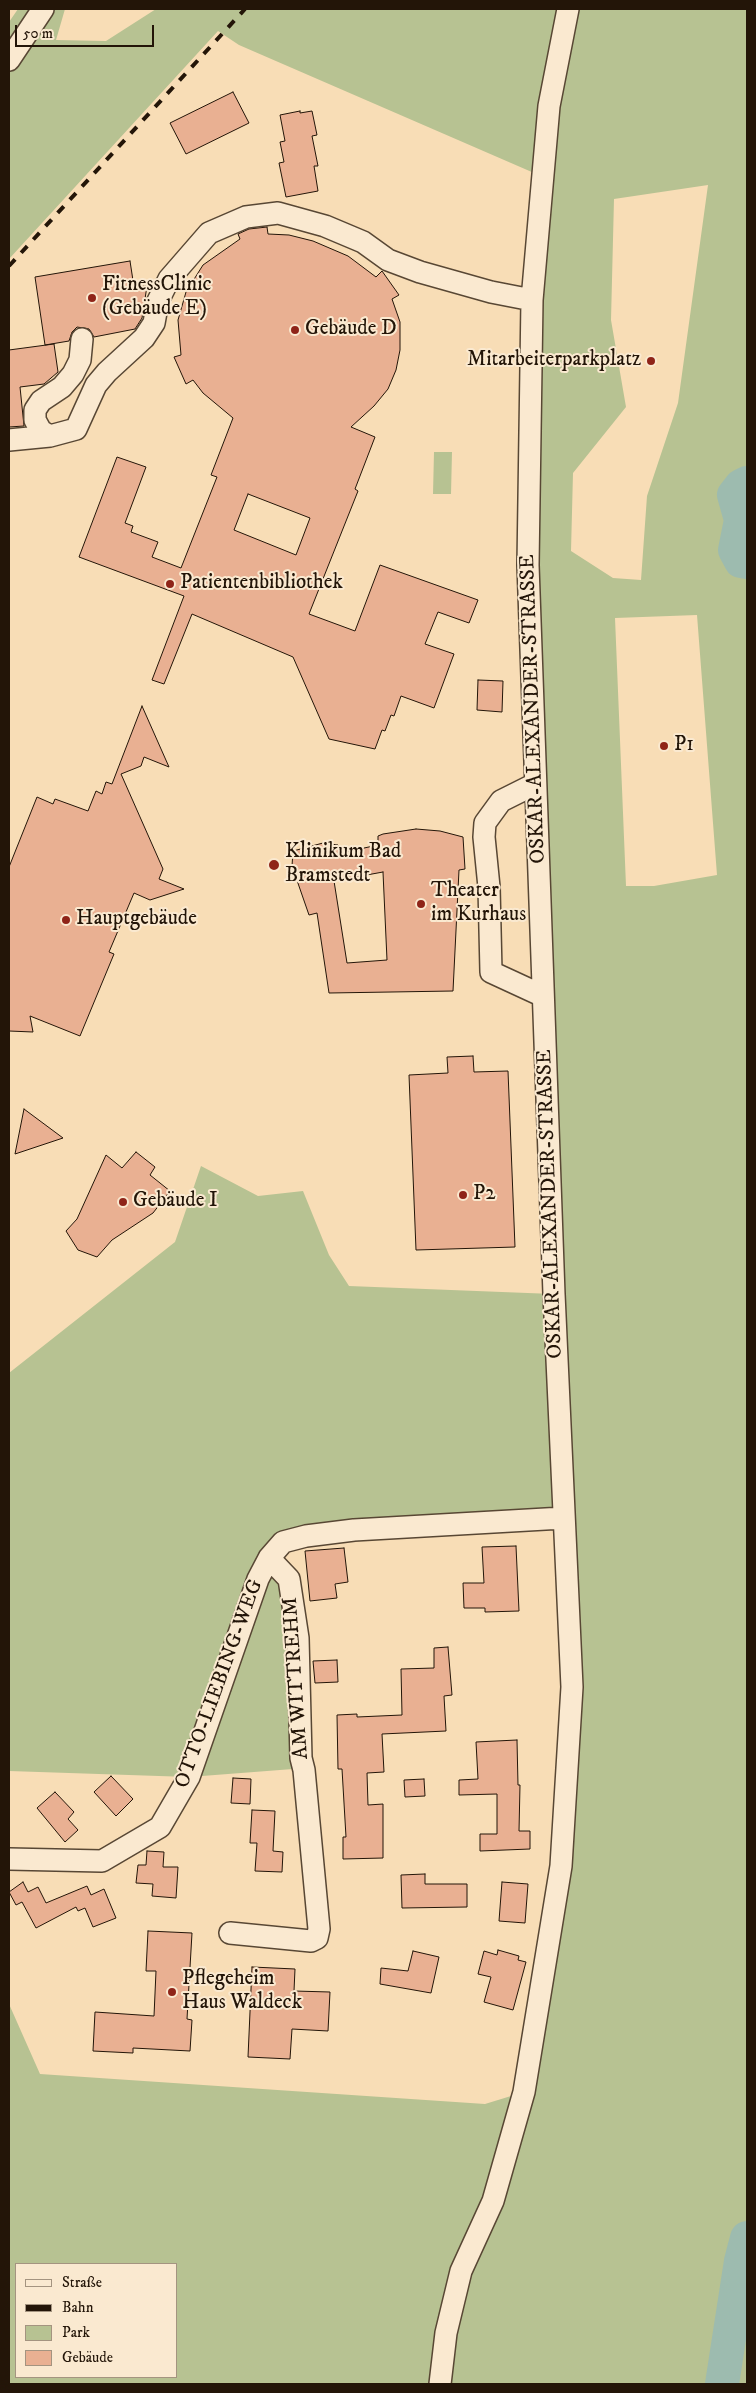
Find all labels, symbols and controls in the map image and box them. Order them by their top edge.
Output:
scale bar [18,15,156,47]
text: 50 m [23,24,53,43]
place label: FitnessClinic (Gebäude E) [102,273,212,323]
marker: FitnessClinic (Gebäude E) [86,292,98,304]
place label: Gebäude D [305,317,397,343]
marker: Gebäude D [289,324,301,336]
place label: Mitarbeiterparkplatz [467,348,641,374]
marker: Mitarbeiterparkplatz [645,355,657,367]
street label: OSKAR-ALEXANDER-STRASSE [516,554,552,864]
place label: Patientenbibliothek [180,571,343,597]
marker: Patientenbibliothek [164,578,176,590]
place label: P1 [674,733,694,759]
marker: P1 [658,740,670,752]
place label: Klinikum Bad Bramstedt [285,840,401,890]
marker: Klinikum Bad Bramstedt [267,858,281,872]
place label: Theater im Kurhaus [431,879,526,929]
marker: Theater im Kurhaus [415,898,427,910]
place label: Hauptgebäude [76,907,197,933]
marker: Hauptgebäude [60,914,72,926]
street label: OSKAR-ALEXANDER-STRASSE [533,1049,569,1359]
place label: P2 [473,1182,496,1208]
place label: Gebäude I [133,1189,218,1215]
marker: P2 [457,1189,469,1201]
marker: Gebäude I [117,1196,129,1208]
street label: OTTO-LIEBING-WEG [171,1576,269,1792]
street label: AM WITTREHM [279,1596,315,1760]
place label: Pflegeheim Haus Waldeck [182,1967,302,2017]
marker: Pflegeheim Haus Waldeck [166,1986,178,1998]
legend [15,2263,178,2378]
text: Straße [62,2273,102,2292]
text: Bahn [62,2298,94,2317]
text: Park [62,2323,90,2342]
text: Gebäude [62,2348,113,2367]

